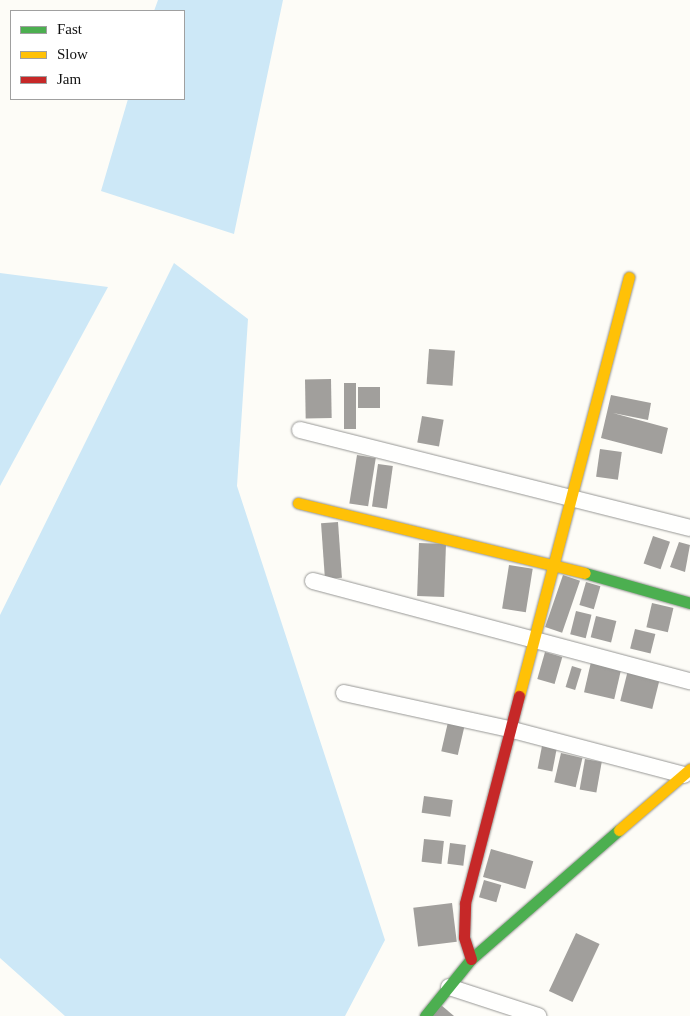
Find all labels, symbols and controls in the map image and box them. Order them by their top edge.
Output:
legend [10,10,185,100]
text: Fast [57,21,82,37]
text: Slow [57,46,88,62]
text: Jam [57,71,81,87]

